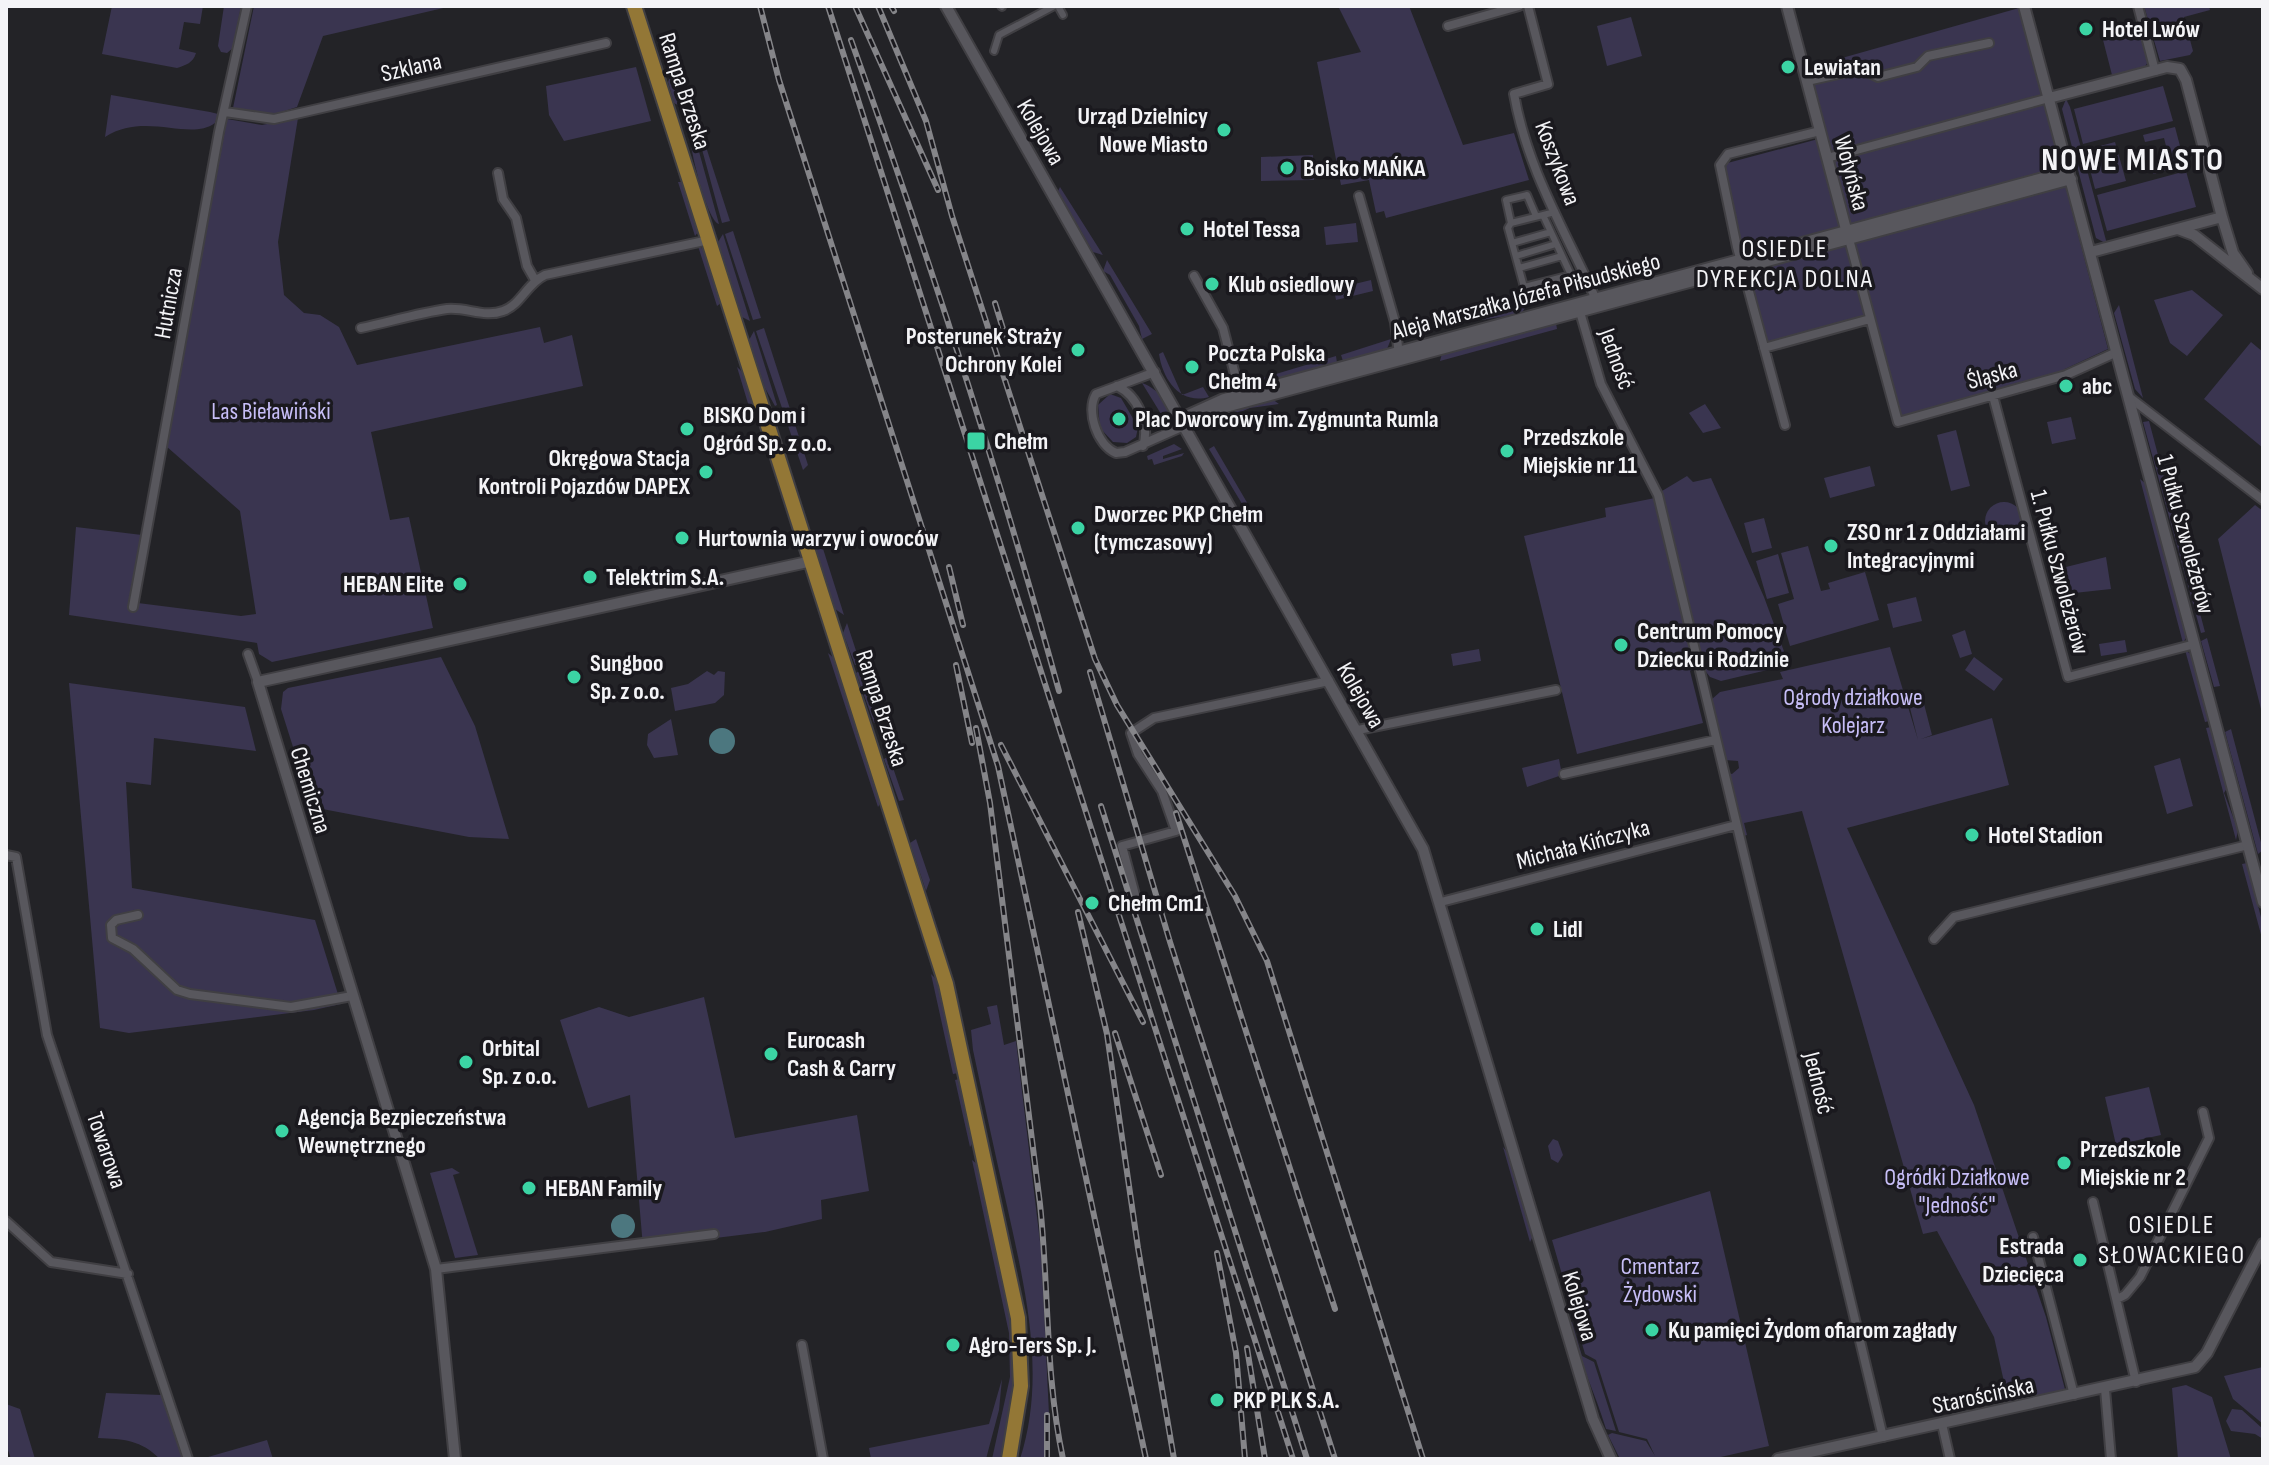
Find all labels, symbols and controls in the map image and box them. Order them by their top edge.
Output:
place label: Hotel Lwów [2102,15,2201,44]
marker: Hotel Lwów [2077,20,2095,38]
street label: Rampa Brzeska [652,29,717,153]
street label: Szklana [378,46,444,89]
place label: Lewiatan [1804,53,1881,82]
marker: Lewiatan [1779,58,1797,76]
street label: Kolejowa [1010,94,1071,170]
place label: Urząd Dzielnicy Nowe Miasto [1078,102,1208,159]
street label: Koszykowa [1528,117,1587,209]
marker: Urząd Dzielnicy Nowe Miasto [1215,121,1233,139]
street label: Wołyńska [1828,132,1875,214]
district label: NOWE MIASTO [2041,141,2225,180]
place label: Boisko MAŃKA [1303,154,1426,183]
marker: Boisko MAŃKA [1278,159,1296,177]
place label: Hotel Tessa [1203,215,1300,244]
marker: Hotel Tessa [1178,220,1196,238]
district label: OSIEDLE DYREKCJA DOLNA [1696,234,1874,295]
street label: Aleja Marszałka Józefa Piłsudskiego [1388,247,1663,347]
street label: Hutnicza [148,265,189,341]
place label: Klub osiedlowy [1228,270,1354,299]
marker: Klub osiedlowy [1203,275,1221,293]
place label: Posterunek Straży Ochrony Kolei [906,322,1062,379]
street label: Jedność [1592,324,1641,394]
place label: Poczta Polska Chełm 4 [1208,339,1325,396]
marker: Posterunek Straży Ochrony Kolei [1069,341,1087,359]
street label: Śląska [1964,355,2021,396]
marker: Poczta Polska Chełm 4 [1183,358,1201,376]
place label: abc [2082,372,2112,401]
marker: abc [2057,377,2075,395]
park label: Las Bieławiński [211,397,331,426]
place label: BISKO Dom i Ogród Sp. z o.o. [703,401,832,458]
place label: Plac Dworcowy im. Zygmunta Rumla [1135,405,1439,434]
marker: Plac Dworcowy im. Zygmunta Rumla [1110,410,1128,428]
marker: BISKO Dom i Ogród Sp. z o.o. [678,420,696,438]
place label: Przedszkole Miejskie nr 11 [1523,423,1638,480]
place label: Chełm [994,427,1048,456]
marker: Chełm [965,430,987,452]
marker: Przedszkole Miejskie nr 11 [1498,442,1516,460]
place label: Okręgowa Stacja Kontroli Pojazdów DAPEX [478,444,691,501]
street label: 1 Pułku Szwoleżerów [2150,451,2221,617]
marker: Okręgowa Stacja Kontroli Pojazdów DAPEX [697,463,715,481]
street label: 1. Pułku Szwoleżerów [2024,487,2095,658]
place label: Dworzec PKP Chełm (tymczasowy) [1094,500,1263,557]
place label: ZSO nr 1 z Oddziałami Integracyjnymi [1847,518,2026,575]
marker: Dworzec PKP Chełm (tymczasowy) [1069,519,1087,537]
place label: Hurtownia warzyw i owoców [698,524,939,553]
marker: Hurtownia warzyw i owoców [673,529,691,547]
marker: ZSO nr 1 z Oddziałami Integracyjnymi [1822,537,1840,555]
place label: Telektrim S.A. [606,563,724,592]
marker: Telektrim S.A. [581,568,599,586]
place label: HEBAN Elite [343,570,444,599]
marker: HEBAN Elite [451,575,469,593]
place label: Centrum Pomocy Dziecku i Rodzinie [1637,617,1789,674]
marker: Centrum Pomocy Dziecku i Rodzinie [1612,636,1630,654]
street label: Rampa Brzeska [849,646,914,770]
place label: Sungboo Sp. z o.o. [590,649,665,706]
street label: Kolejowa [1330,657,1391,733]
marker: Sungboo Sp. z o.o. [565,668,583,686]
park label: Ogrody działkowe Kolejarz [1783,683,1923,740]
street label: Chemiczna [284,743,337,837]
street label: Michała Kińczyka [1513,813,1653,876]
place label: Hotel Stadion [1988,821,2103,850]
marker: Hotel Stadion [1963,826,1981,844]
place label: Chełm Cm1 [1108,889,1204,918]
marker: Chełm Cm1 [1083,894,1101,912]
place label: Lidl [1553,915,1583,944]
marker: Lidl [1528,920,1546,938]
place label: Eurocash Cash & Carry [787,1026,896,1083]
place label: Orbital Sp. z o.o. [482,1034,557,1091]
marker: Eurocash Cash & Carry [762,1045,780,1063]
street label: Jedność [1797,1048,1840,1117]
marker: Orbital Sp. z o.o. [457,1053,475,1071]
place label: Agencja Bezpieczeństwa Wewnętrznego [297,1103,506,1160]
street label: Towarowa [80,1108,133,1192]
marker: Agencja Bezpieczeństwa Wewnętrznego [273,1122,291,1140]
place label: Przedszkole Miejskie nr 2 [2080,1135,2186,1192]
marker: Przedszkole Miejskie nr 2 [2055,1154,2073,1172]
park label: Ogródki Działkowe "Jedność" [1884,1163,2030,1220]
place label: HEBAN Family [545,1174,662,1203]
marker: HEBAN Family [520,1179,538,1197]
district label: OSIEDLE SŁOWACKIEGO [2098,1210,2246,1271]
place label: Estrada Dziecięca [1982,1232,2064,1289]
marker: Estrada Dziecięca [2071,1251,2089,1269]
park label: Cmentarz Żydowski [1620,1252,1700,1309]
street label: Kolejowa [1555,1268,1604,1344]
place label: Ku pamięci Żydom ofiarom zagłady [1668,1316,1957,1345]
marker: Ku pamięci Żydom ofiarom zagłady [1643,1321,1661,1339]
place label: Agro-Ters Sp. J. [968,1331,1097,1360]
marker: Agro-Ters Sp. J. [944,1336,962,1354]
street label: Starościńska [1930,1371,2037,1420]
place label: PKP PLK S.A. [1233,1386,1340,1415]
marker: PKP PLK S.A. [1208,1391,1226,1409]

